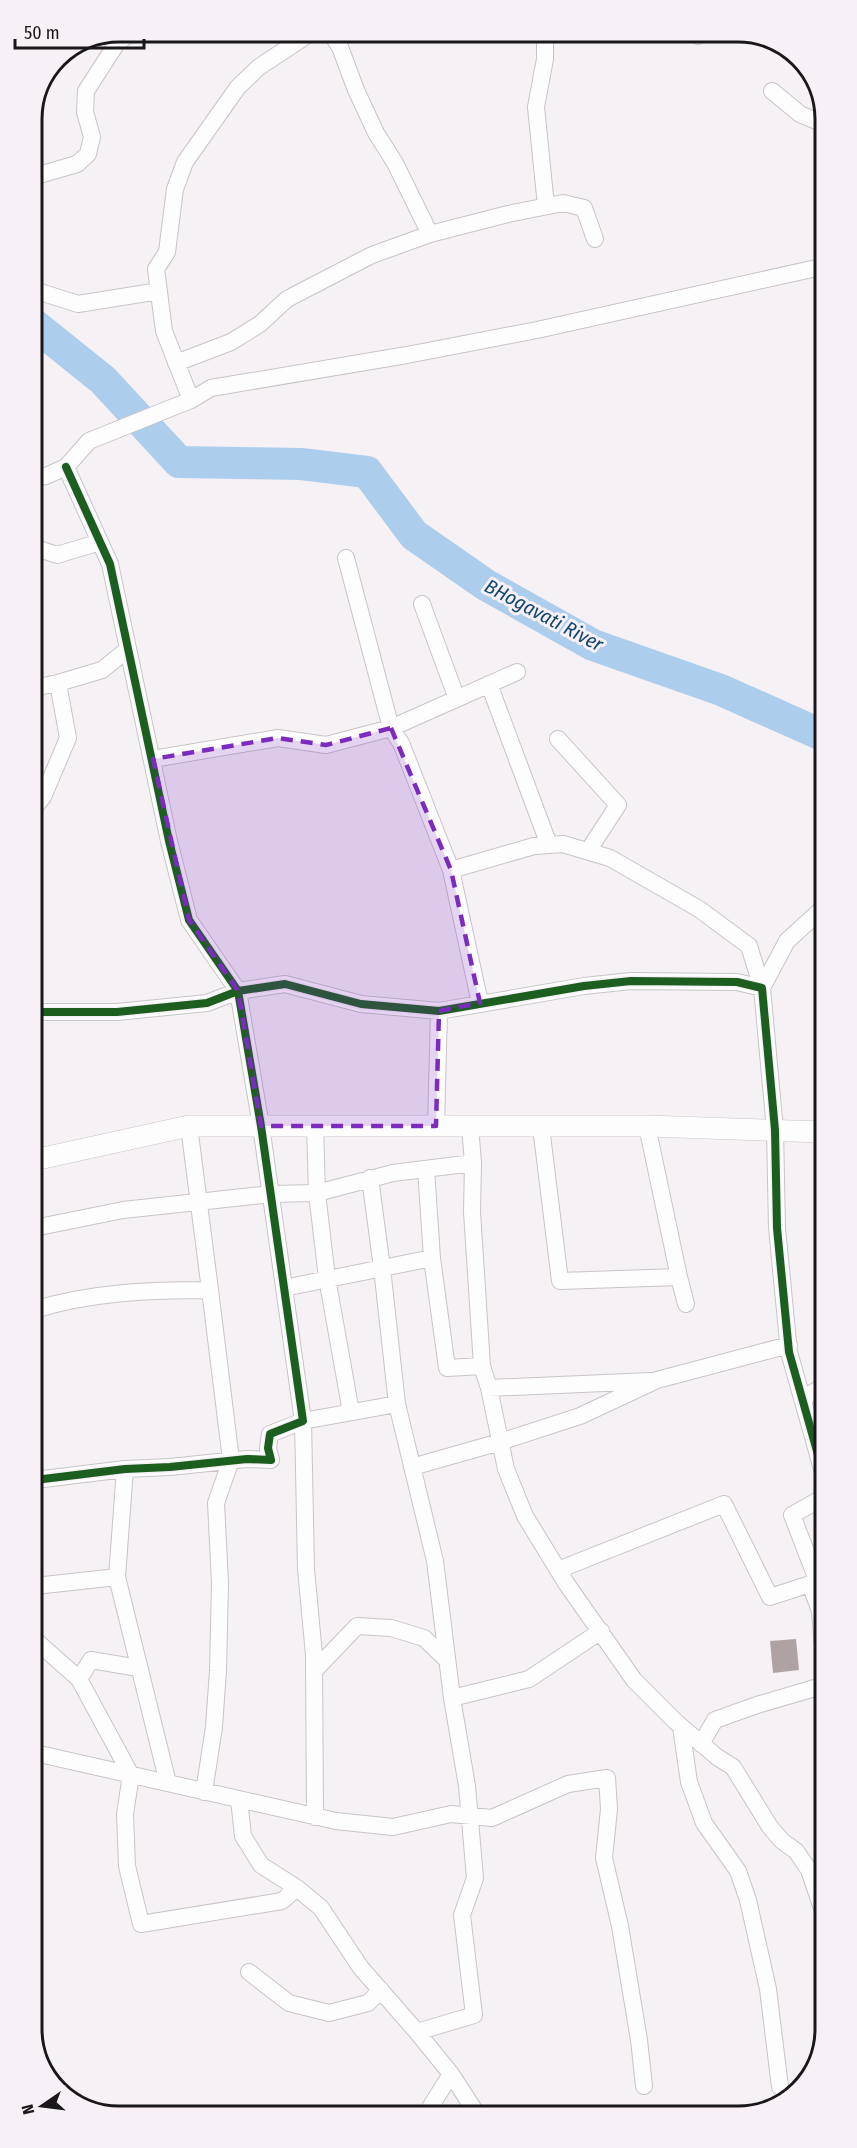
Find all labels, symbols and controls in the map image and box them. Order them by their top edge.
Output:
scale bar [15,12,144,50]
text: 50 m [24,22,60,44]
water label: BHogavati River [481,574,608,657]
north arrow [12,2076,72,2136]
text: N [18,2103,38,2116]

